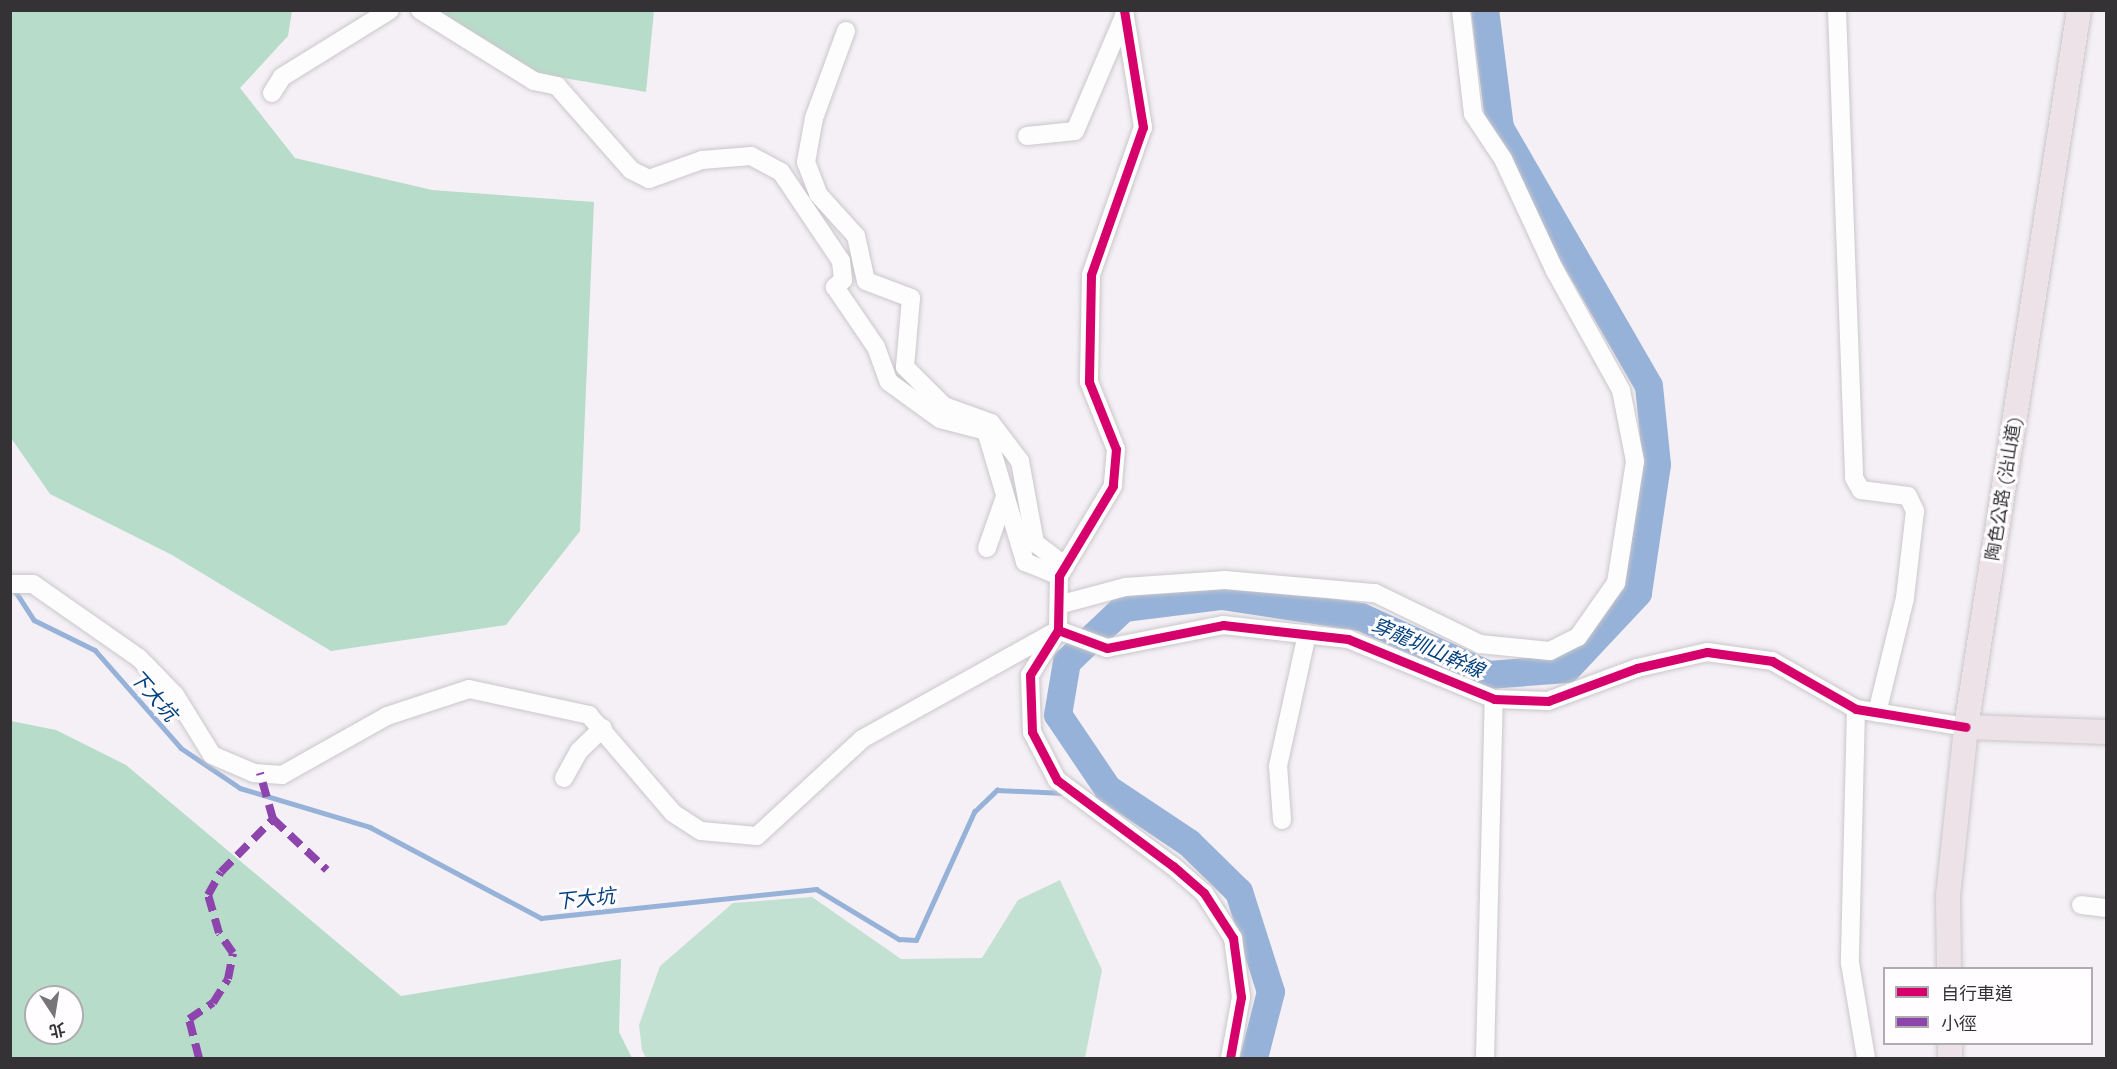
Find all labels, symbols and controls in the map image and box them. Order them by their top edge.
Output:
street label: 陶色公路 (沿山道) [1982,416,2026,562]
water label: 穿龍圳山幹線 [1368,612,1488,682]
water label: 下大坑 [125,664,183,726]
water label: 下大坑 [554,883,616,913]
legend [1883,967,2093,1045]
text: 自行車道 [1941,982,2013,1005]
north arrow [24,985,84,1045]
text: 小徑 [1941,1012,1977,1035]
text: 北 [47,1019,67,1042]

